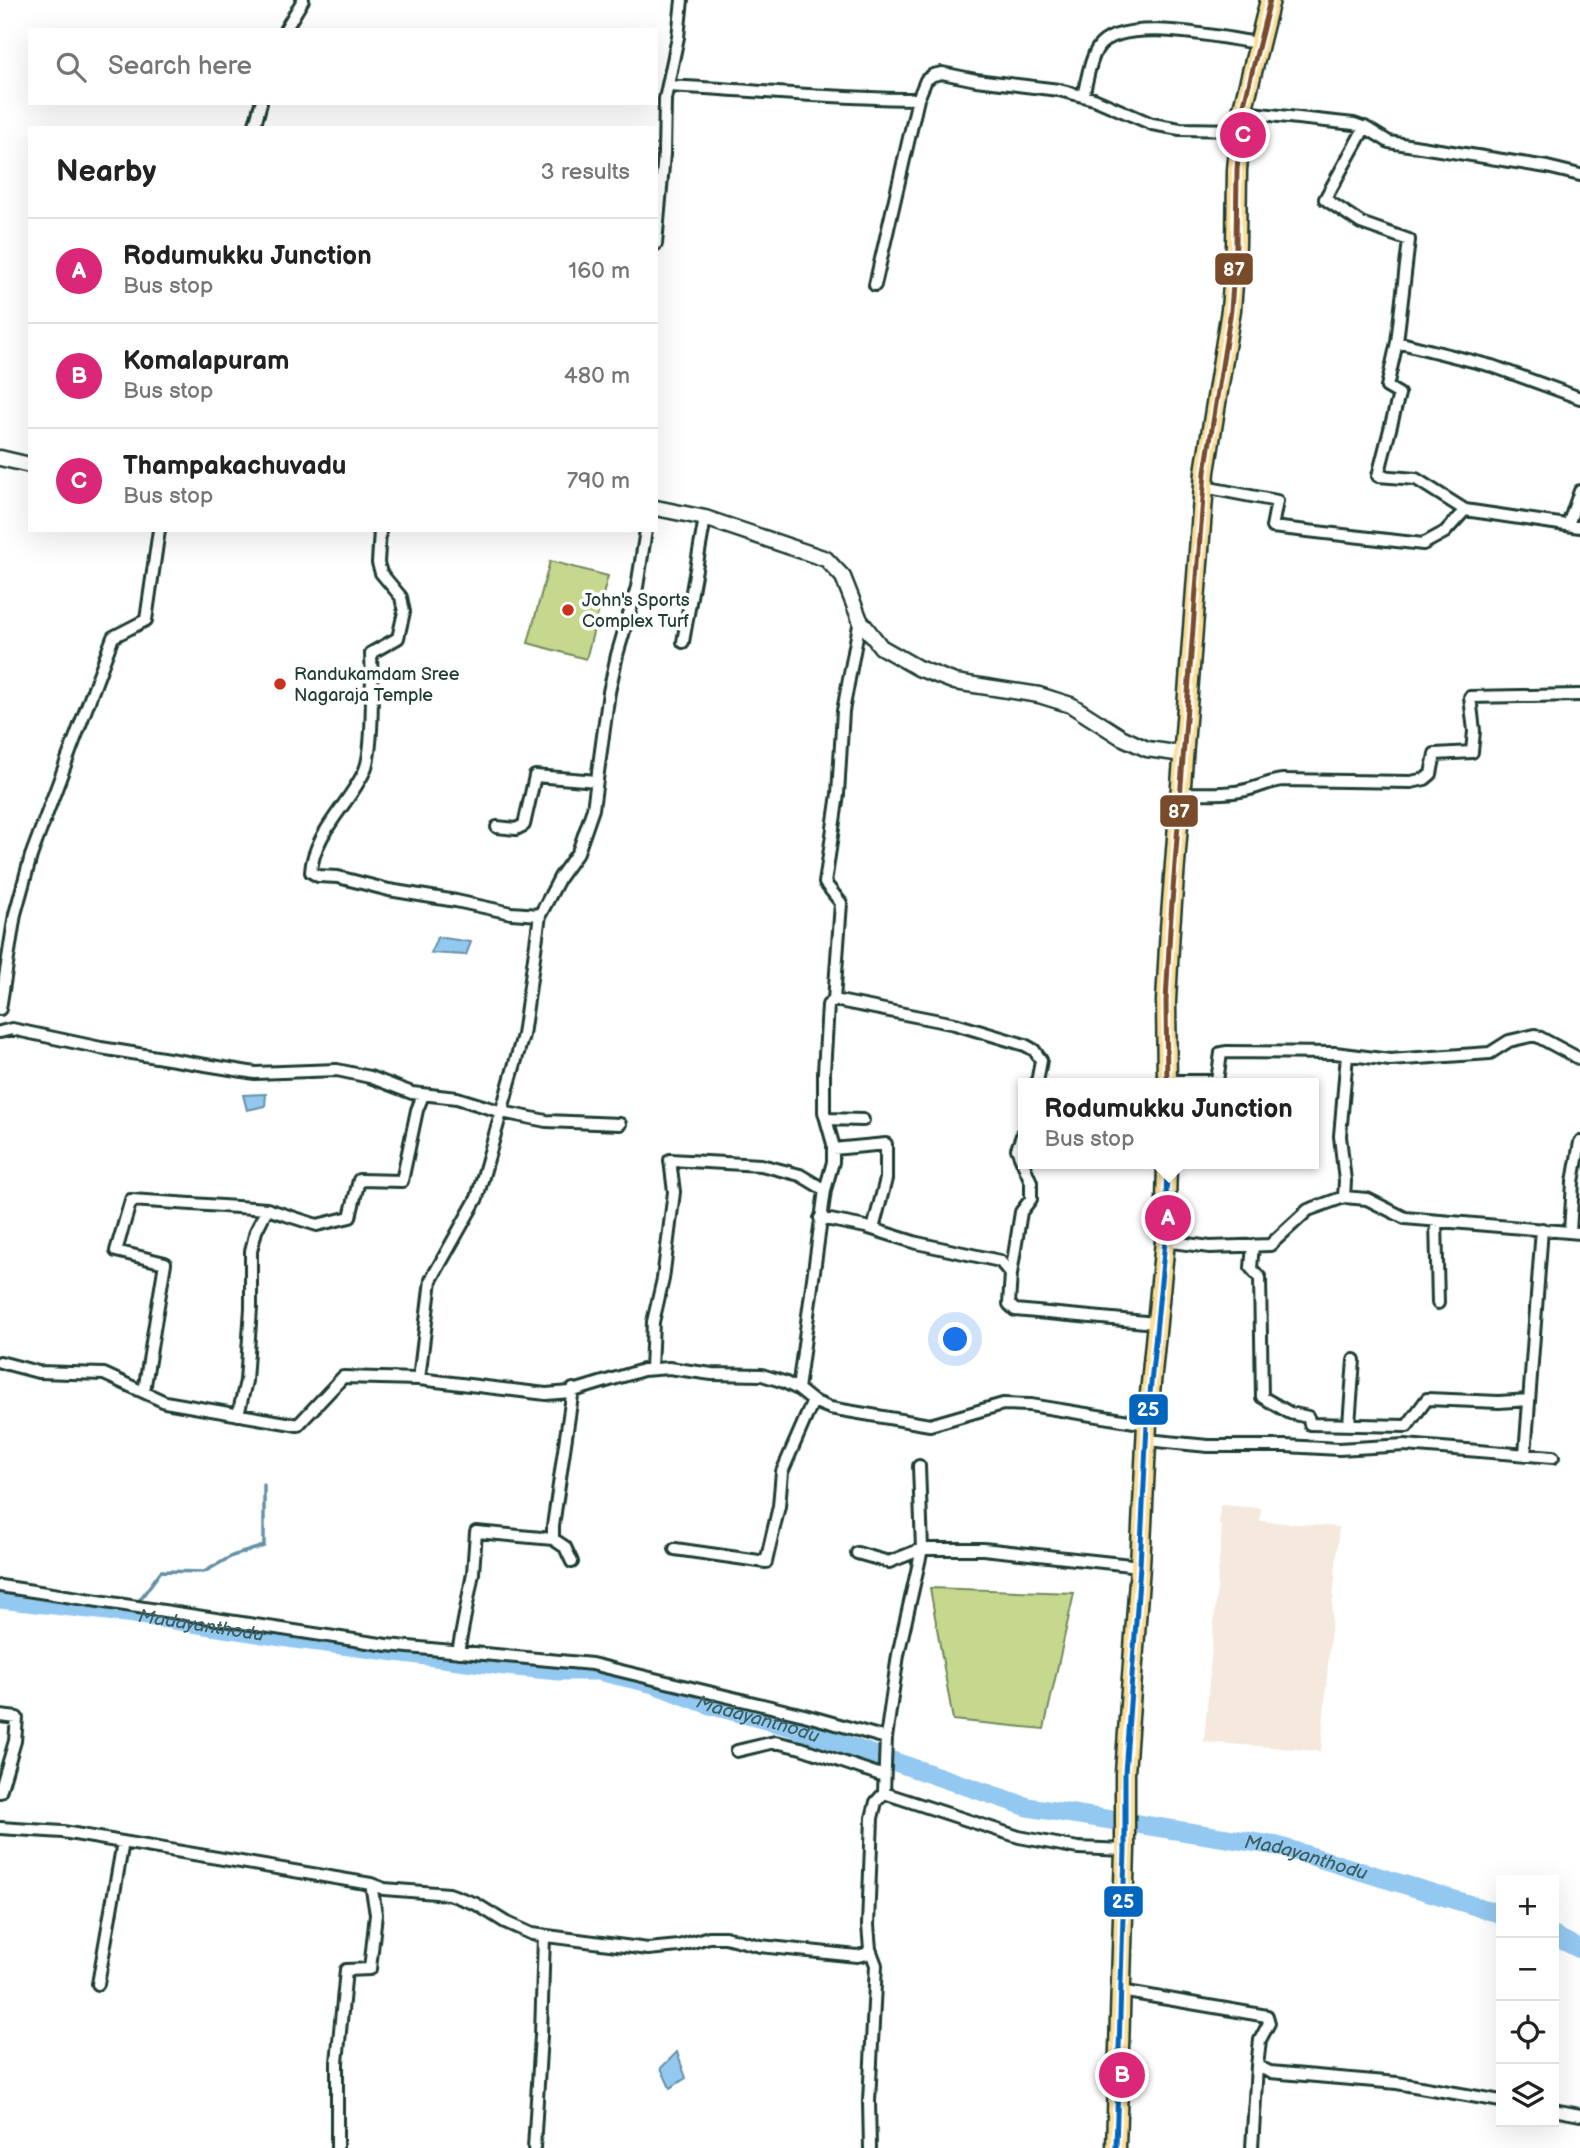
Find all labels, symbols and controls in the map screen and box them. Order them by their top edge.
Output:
search box [28,28,658,105]
icon: search [52,48,90,86]
text: Search here [108,51,252,82]
pin: C [1220,109,1266,161]
text: Nearby [56,154,156,190]
text: 3 results [541,158,630,186]
text: Rodumukku Junction [123,241,372,272]
line badge: 87 [1214,252,1254,286]
text: A [72,257,86,285]
text: 160 m [568,257,630,285]
text: 87 [1223,259,1245,282]
text: Bus stop [123,272,213,300]
text: Komalapuram [123,346,289,377]
text: B [71,362,87,390]
text: 480 m [564,362,630,390]
text: Bus stop [123,377,213,405]
text: Thampakachuvadu [123,451,346,482]
text: C [71,467,87,495]
text: 790 m [567,467,630,495]
text: Bus stop [123,482,213,510]
place label: John's Sports Complex Turf [582,590,690,632]
marker: John's Sports Complex Turf [560,602,576,618]
place label: Randukamdam Sree Nagaraja Temple [294,664,460,706]
marker: Randukamdam Sree Nagaraja Temple [272,676,288,692]
line badge: 87 [1159,794,1199,828]
text: 87 [1168,801,1190,824]
popup [1018,1078,1319,1169]
text: Rodumukku Junction [1044,1094,1293,1125]
text: Bus stop [1044,1125,1135,1153]
pin: A [1145,1192,1191,1244]
your location [938,1322,972,1356]
line badge: 25 [1128,1393,1169,1426]
text: 25 [1137,1399,1159,1422]
water label: Madayanthodu [137,1605,266,1647]
water label: Madayanthodu [693,1691,823,1749]
water label: Madayanthodu [1243,1831,1371,1886]
map controls [1496,1875,1559,2127]
button: + [1496,1875,1559,1938]
line badge: 25 [1103,1885,1144,1918]
text: 25 [1112,1891,1134,1914]
button: − [1496,1938,1559,2001]
button: locate [1496,2001,1559,2064]
pin: B [1099,2049,1145,2101]
button: layers [1496,2064,1559,2127]

